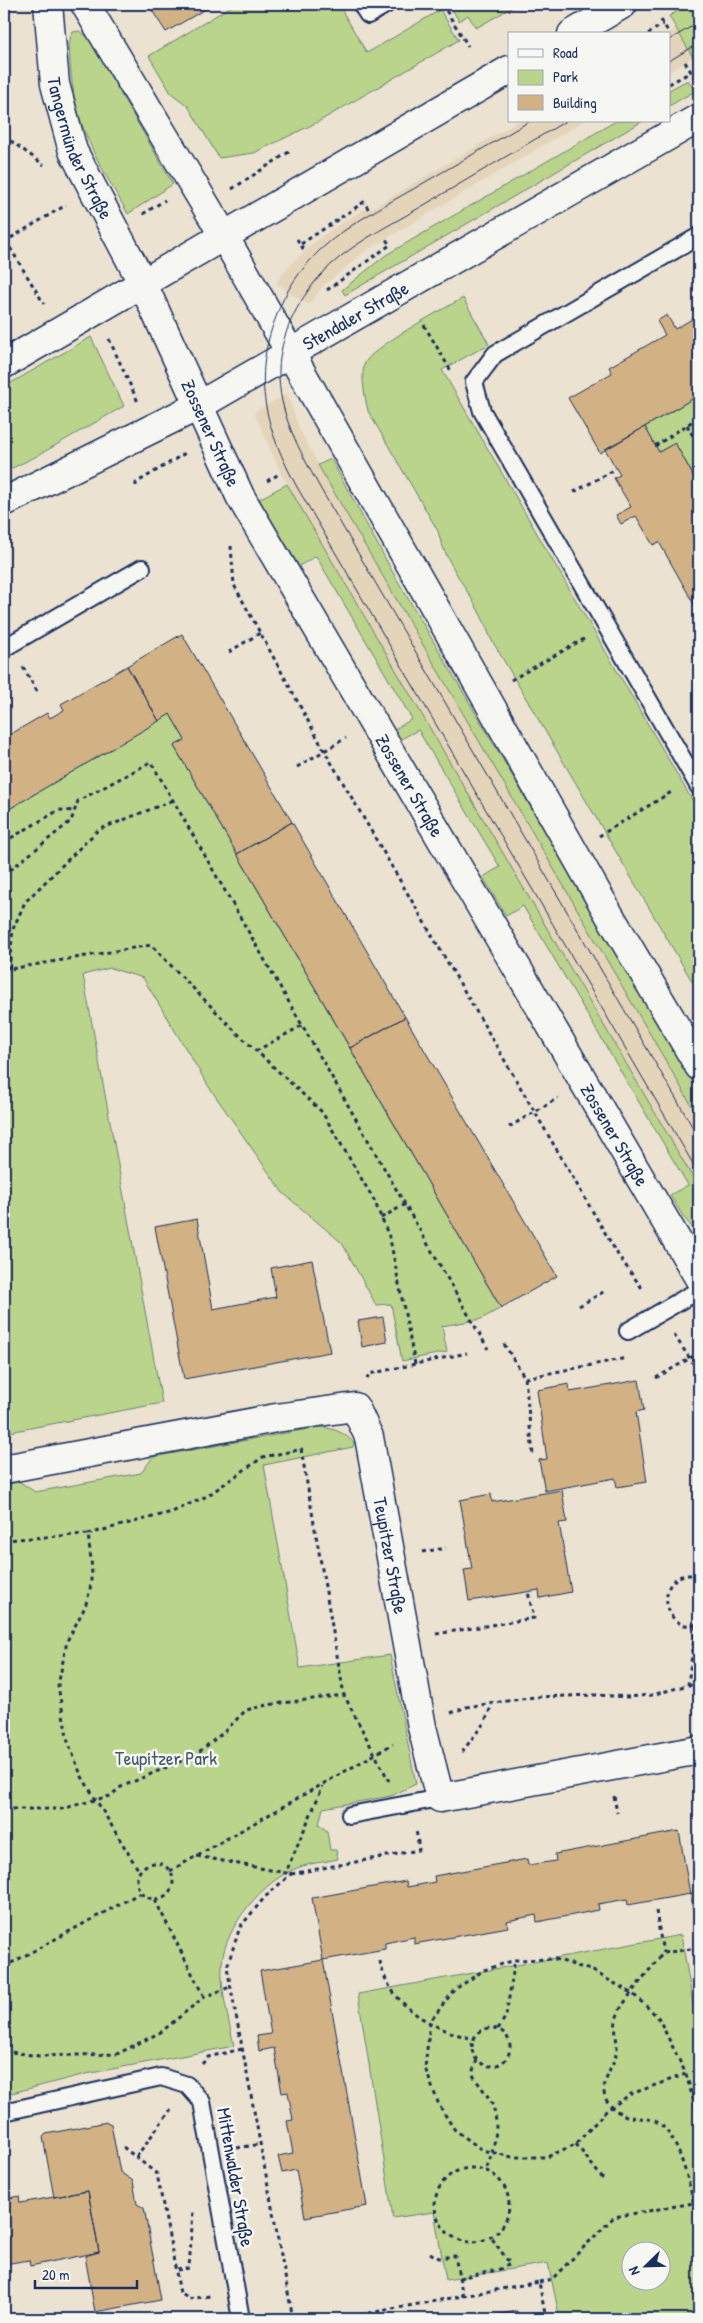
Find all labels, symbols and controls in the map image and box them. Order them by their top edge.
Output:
legend [508,32,670,122]
text: Road [553,42,578,63]
text: Park [553,66,578,87]
street label: Tangermünder Straße [41,76,120,224]
text: Building [553,92,597,113]
street label: Stendaler Straße [298,275,414,356]
street label: Zossener Straße [175,375,247,491]
street label: Zossener Straße [370,729,450,842]
street label: Zossener Straße [575,1079,655,1191]
street label: Teupitzer Straße [367,1495,414,1616]
park label: Teupitzer Park [115,1745,217,1771]
street label: Mittenwalder Straße [211,2106,261,2249]
north arrow [620,2240,670,2290]
scale bar [35,2258,138,2290]
text: 20 m [42,2264,69,2285]
text: N [623,2264,644,2278]

